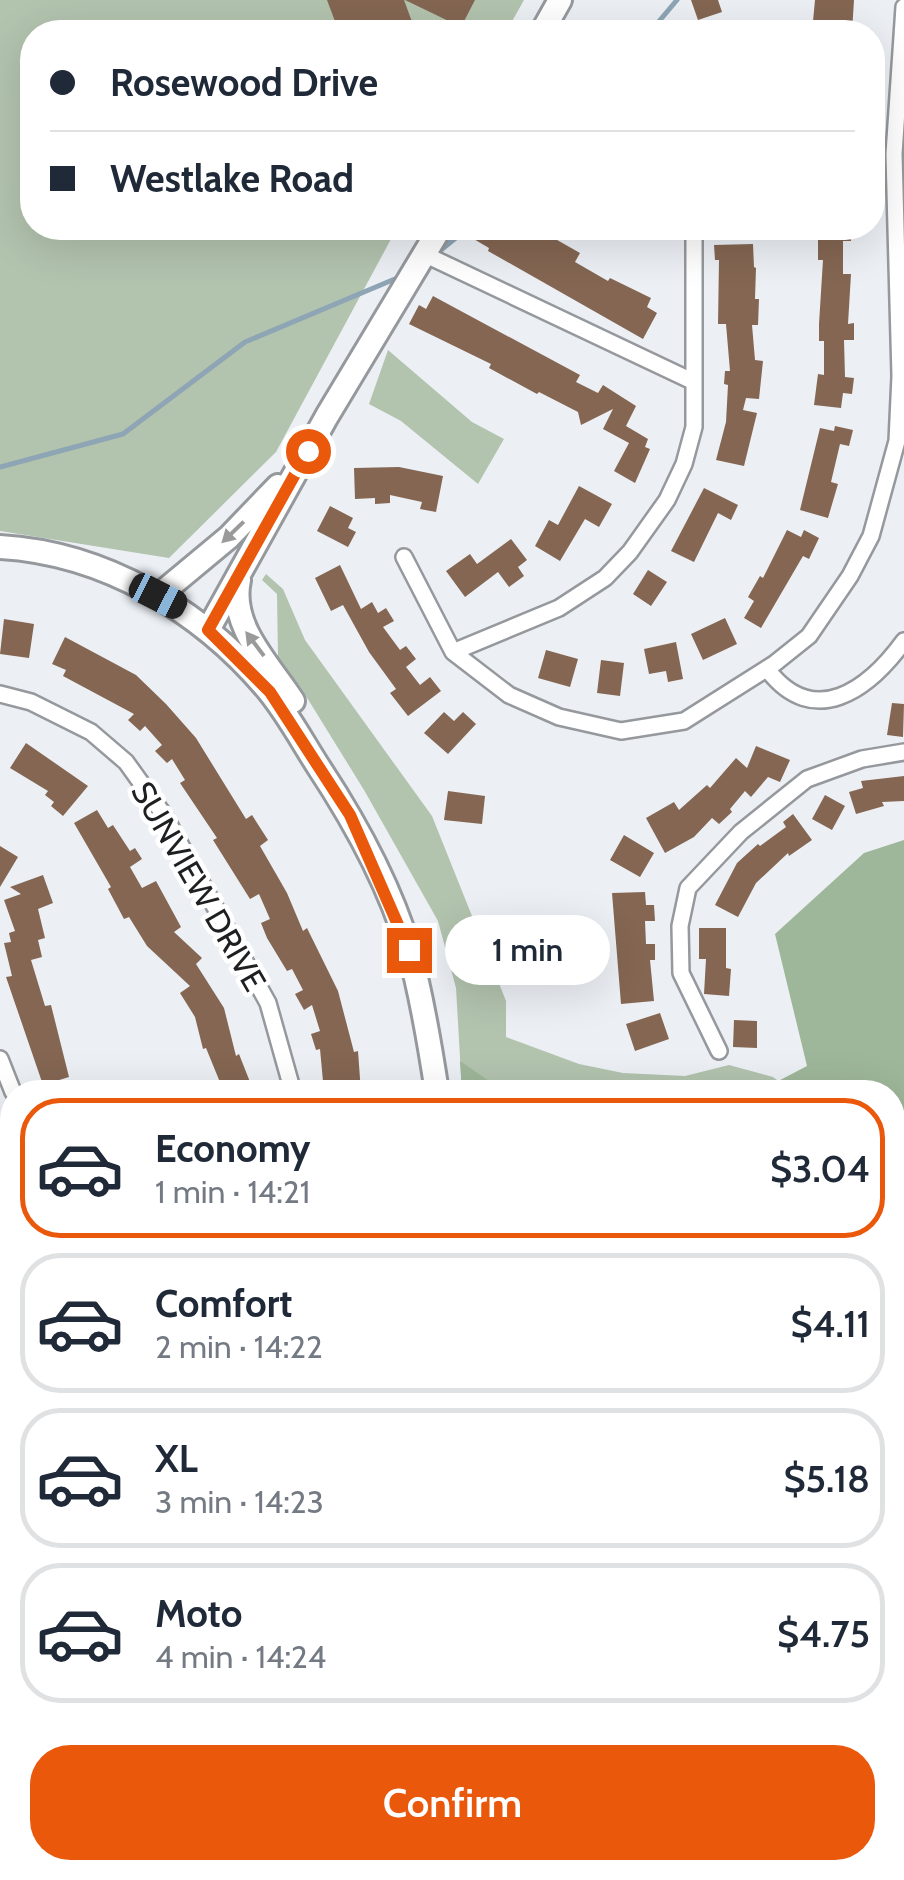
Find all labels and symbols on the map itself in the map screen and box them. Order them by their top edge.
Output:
route start [286,429,331,474]
one-way arrow [222,519,246,543]
car [124,569,192,623]
one-way arrow [245,631,265,657]
street label: SUNVIEW DRIVE [123,774,275,998]
callout: 1 min [444,915,609,985]
route end [387,928,432,973]

